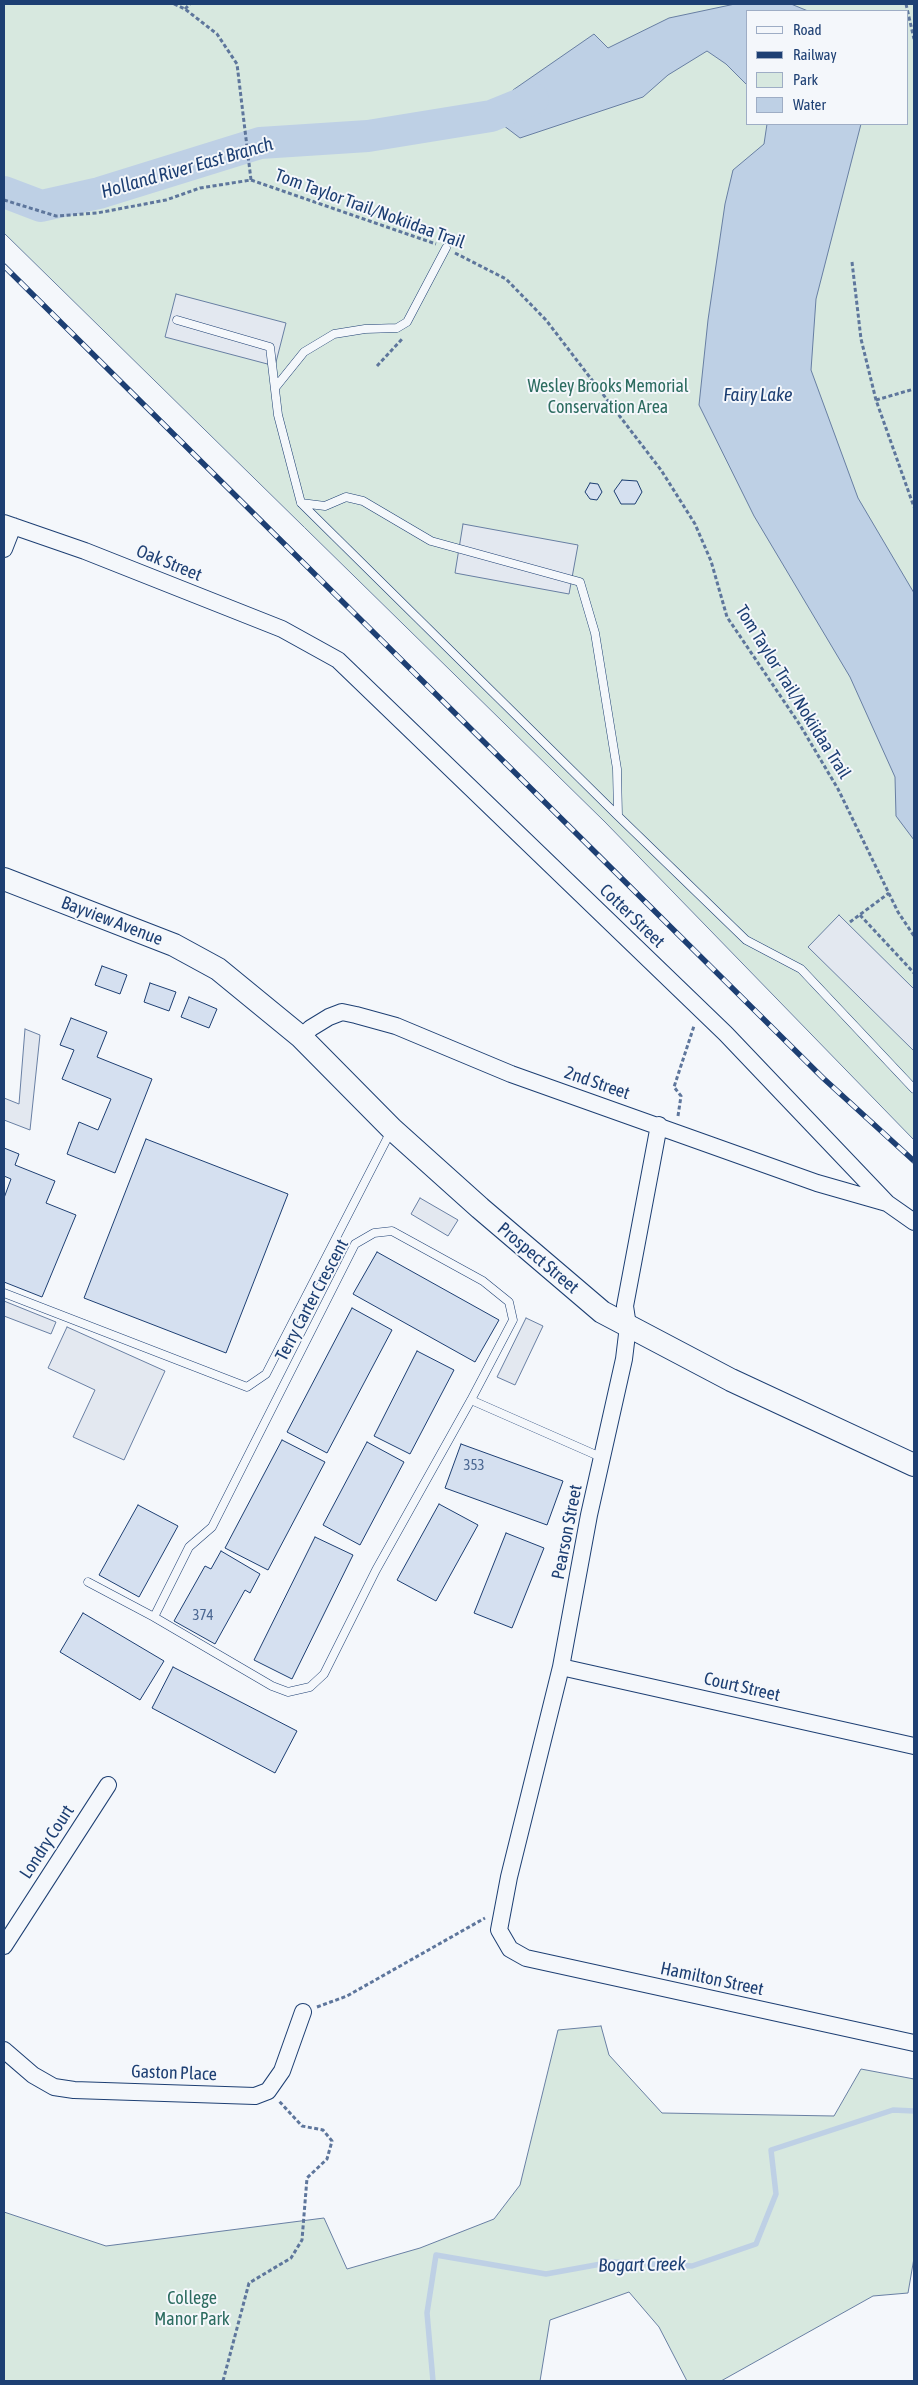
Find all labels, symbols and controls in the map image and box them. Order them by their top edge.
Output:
legend [746,10,908,125]
text: Road [793,21,822,38]
text: Railway [793,46,837,63]
text: Park [793,71,818,88]
text: Water [793,96,826,113]
water label: Holland River East Branch [98,133,276,203]
street label: Tom Taylor Trail/Nokiidaa Trail [272,165,468,253]
park label: Wesley Brooks Memorial Conservation Area [527,375,689,418]
water label: Fairy Lake [723,384,793,406]
street label: Oak Street [133,540,205,586]
street label: Tom Taylor Trail/Nokiidaa Trail [731,601,855,783]
street label: Cotter Street [595,880,669,952]
street label: Bayview Avenue [58,892,166,950]
street label: 2nd Street [561,1062,633,1104]
street label: Prospect Street [493,1218,583,1298]
street label: Terry Carter Crescent [271,1235,353,1365]
house number: 353 [463,1456,485,1474]
street label: Pearson Street [547,1483,587,1581]
house number: 374 [192,1606,214,1624]
street label: Court Street [702,1668,782,1706]
street label: Londry Court [15,1801,79,1883]
street label: Hamilton Street [658,1958,766,2000]
street label: Gaston Place [131,2061,217,2085]
water label: Bogart Creek [598,2253,686,2277]
park label: College Manor Park [154,2287,230,2330]

